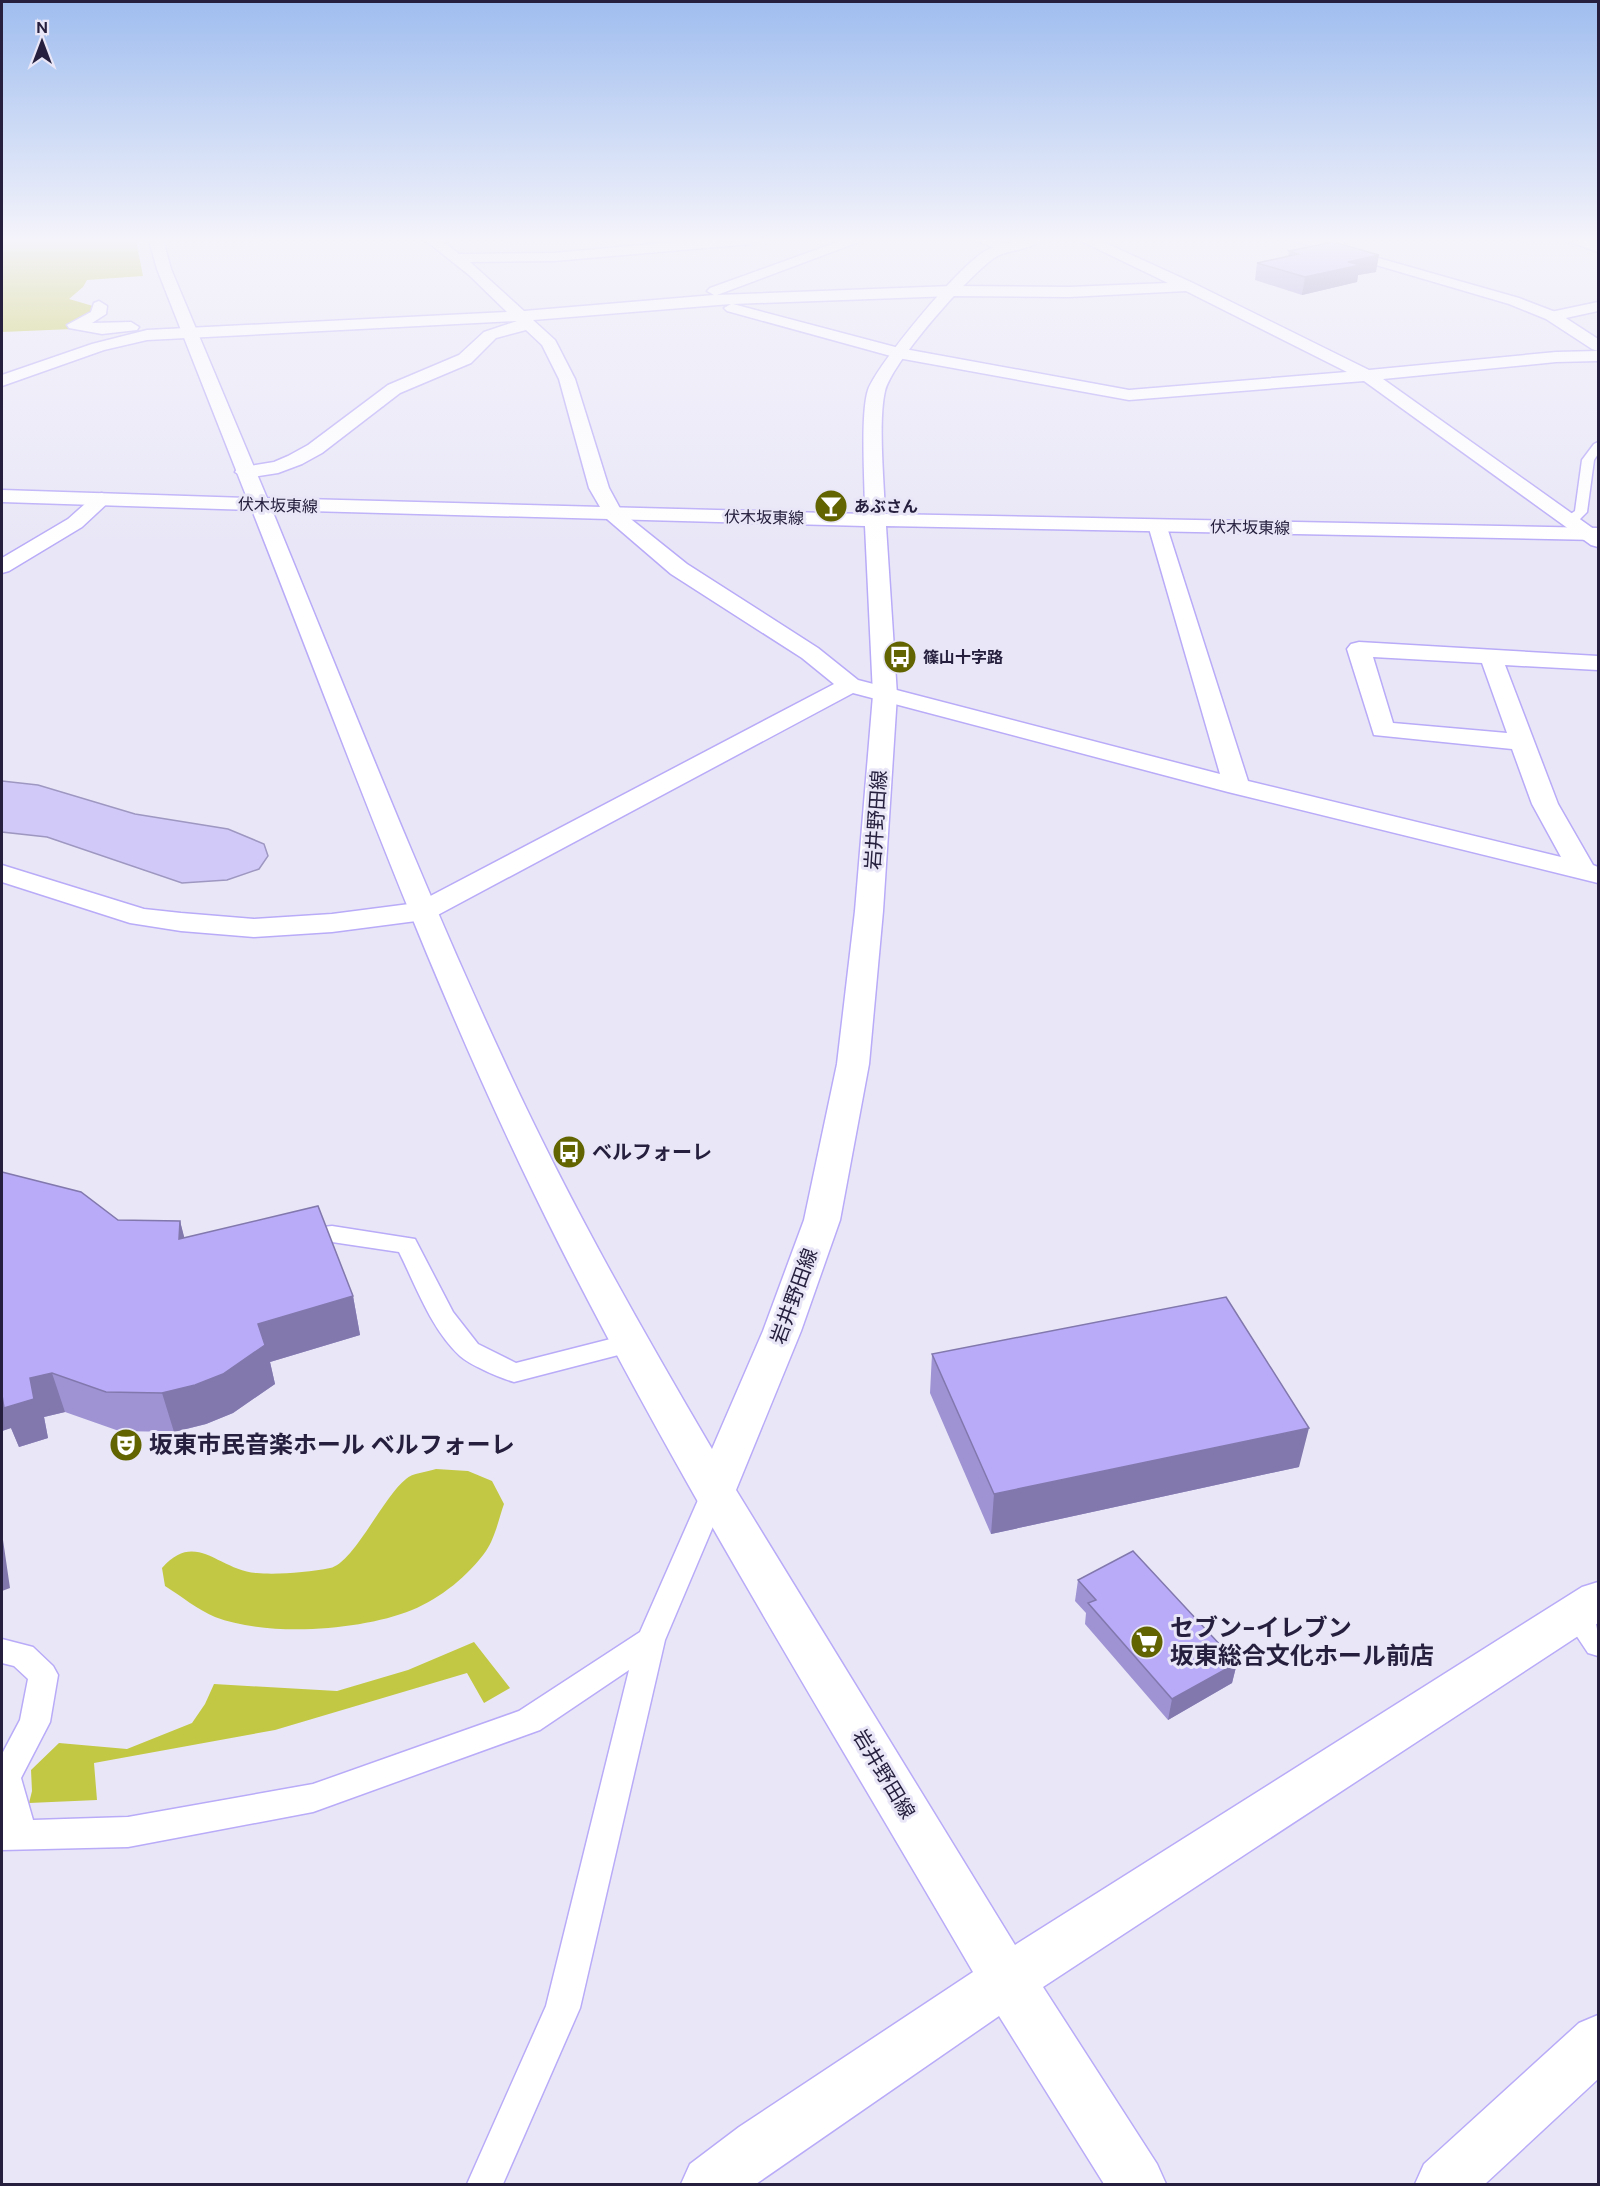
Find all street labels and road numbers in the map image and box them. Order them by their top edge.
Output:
street label: 伏木坂東線 [238,494,318,517]
street label: 伏木坂東線 [724,506,804,529]
street label: 伏木坂東線 [1210,516,1290,539]
street label: 岩井野田線 [860,769,892,871]
street label: 岩井野田線 [765,1245,823,1347]
street label: 岩井野田線 [847,1724,921,1824]

